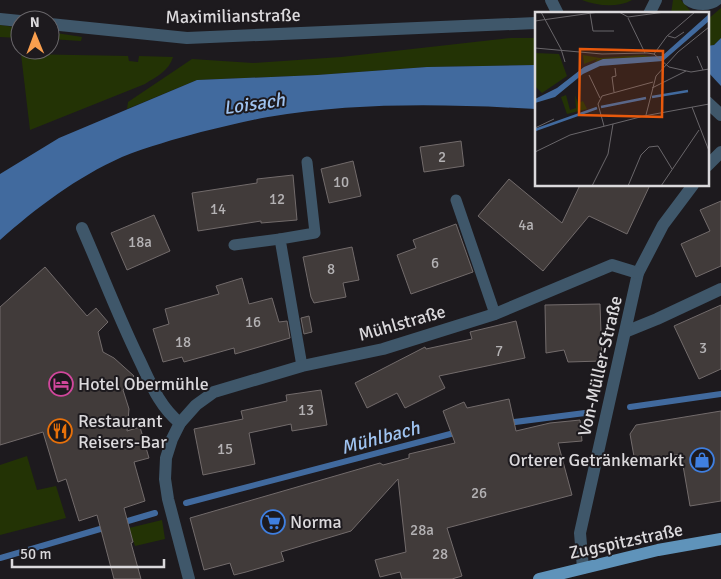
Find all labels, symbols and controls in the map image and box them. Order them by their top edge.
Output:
street label: Maximilianstraße [165,4,301,28]
north arrow [10,10,60,60]
inset map [535,12,708,186]
text: N [30,14,40,31]
water label: Loisach [222,88,287,120]
house number: 2 [438,148,446,166]
house number: 10 [333,173,349,191]
house number: 12 [269,190,285,208]
house number: 14 [210,200,226,218]
house number: 4a [518,216,534,234]
house number: 18a [128,233,152,251]
house number: 6 [431,254,439,272]
house number: 8 [327,260,335,278]
street label: Von-Müller-Straße [573,294,627,438]
street label: Mühlstraße [356,300,448,346]
house number: 16 [245,313,261,331]
house number: 18 [175,333,191,351]
house number: 3 [699,339,707,357]
house number: 7 [495,342,503,360]
hotel icon: Hotel Obermühle [48,371,74,397]
place label: Hotel Obermühle [78,373,209,395]
house number: 13 [298,401,314,419]
place label: Restaurant Reisers-Bar [78,410,167,453]
water label: Mühlbach [338,416,423,460]
restaurant icon: Restaurant Reisers-Bar [47,418,73,444]
house number: 15 [217,440,233,458]
shop icon: Orterer Getränkemarkt [689,447,715,473]
place label: Orterer Getränkemarkt [509,449,684,471]
house number: 26 [471,484,487,502]
supermarket icon: Norma [260,509,286,535]
place label: Norma [290,511,342,533]
street label: Zugspitzstraße [567,518,685,564]
house number: 28a [410,521,434,539]
scale bar [12,536,165,568]
text: 50 m [20,545,51,563]
house number: 28 [432,545,448,563]

